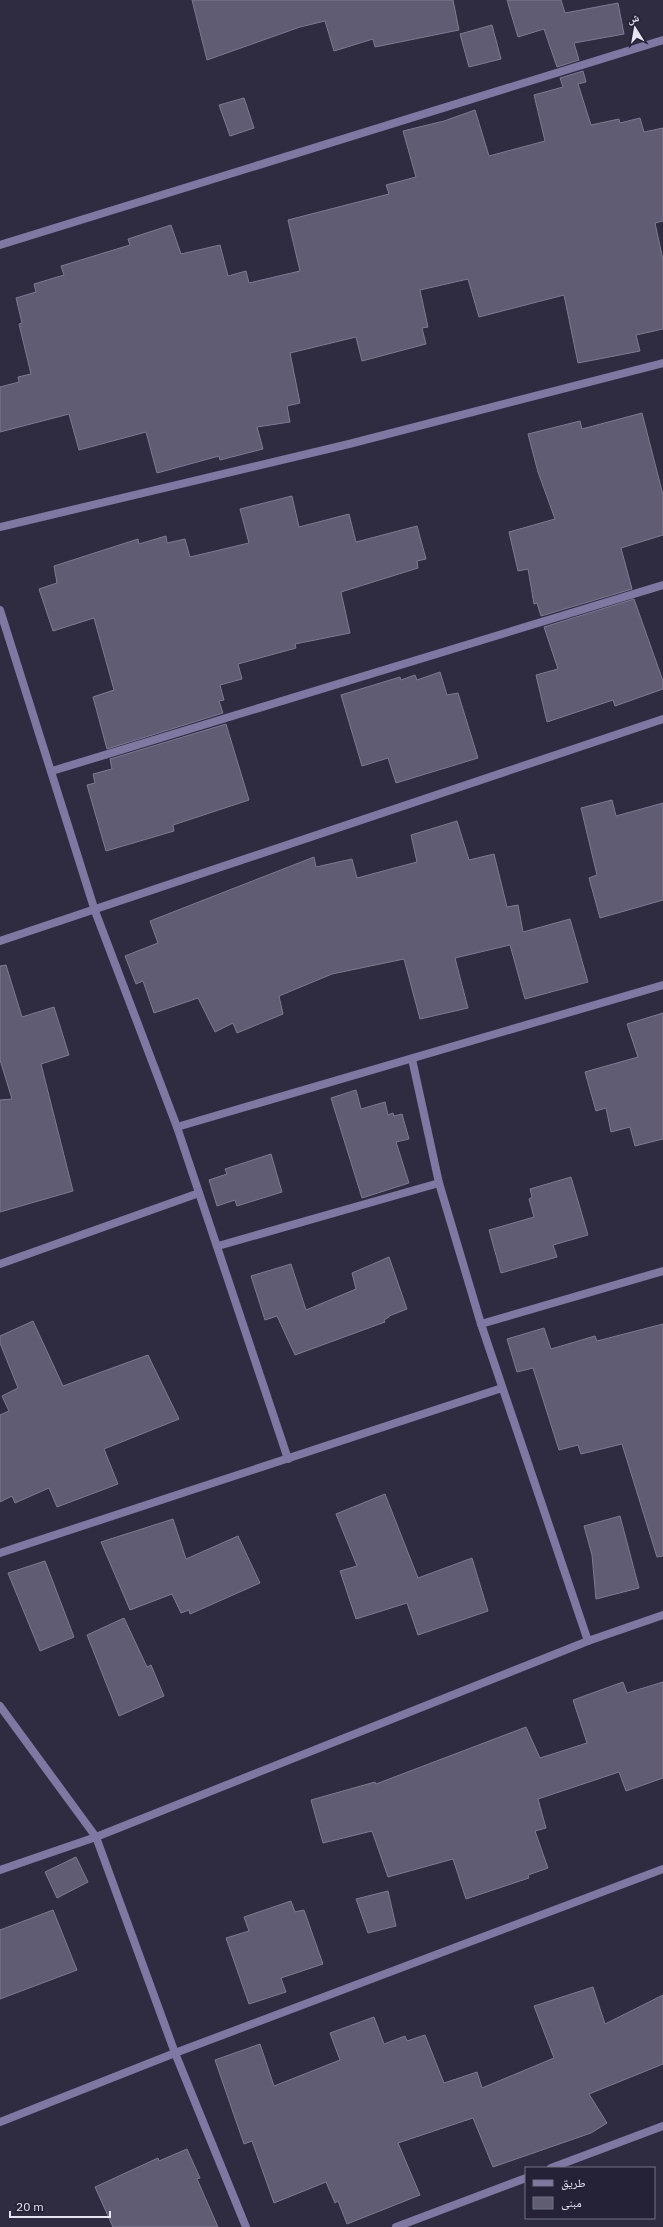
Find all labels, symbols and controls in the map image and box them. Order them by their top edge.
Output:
north arrow [615,8,655,48]
text: ش [626,10,641,27]
legend [525,2167,655,2219]
text: طريق [561,2175,586,2190]
scale bar [10,2193,110,2219]
text: مبنى [561,2195,582,2210]
text: 20 m [16,2199,44,2214]

